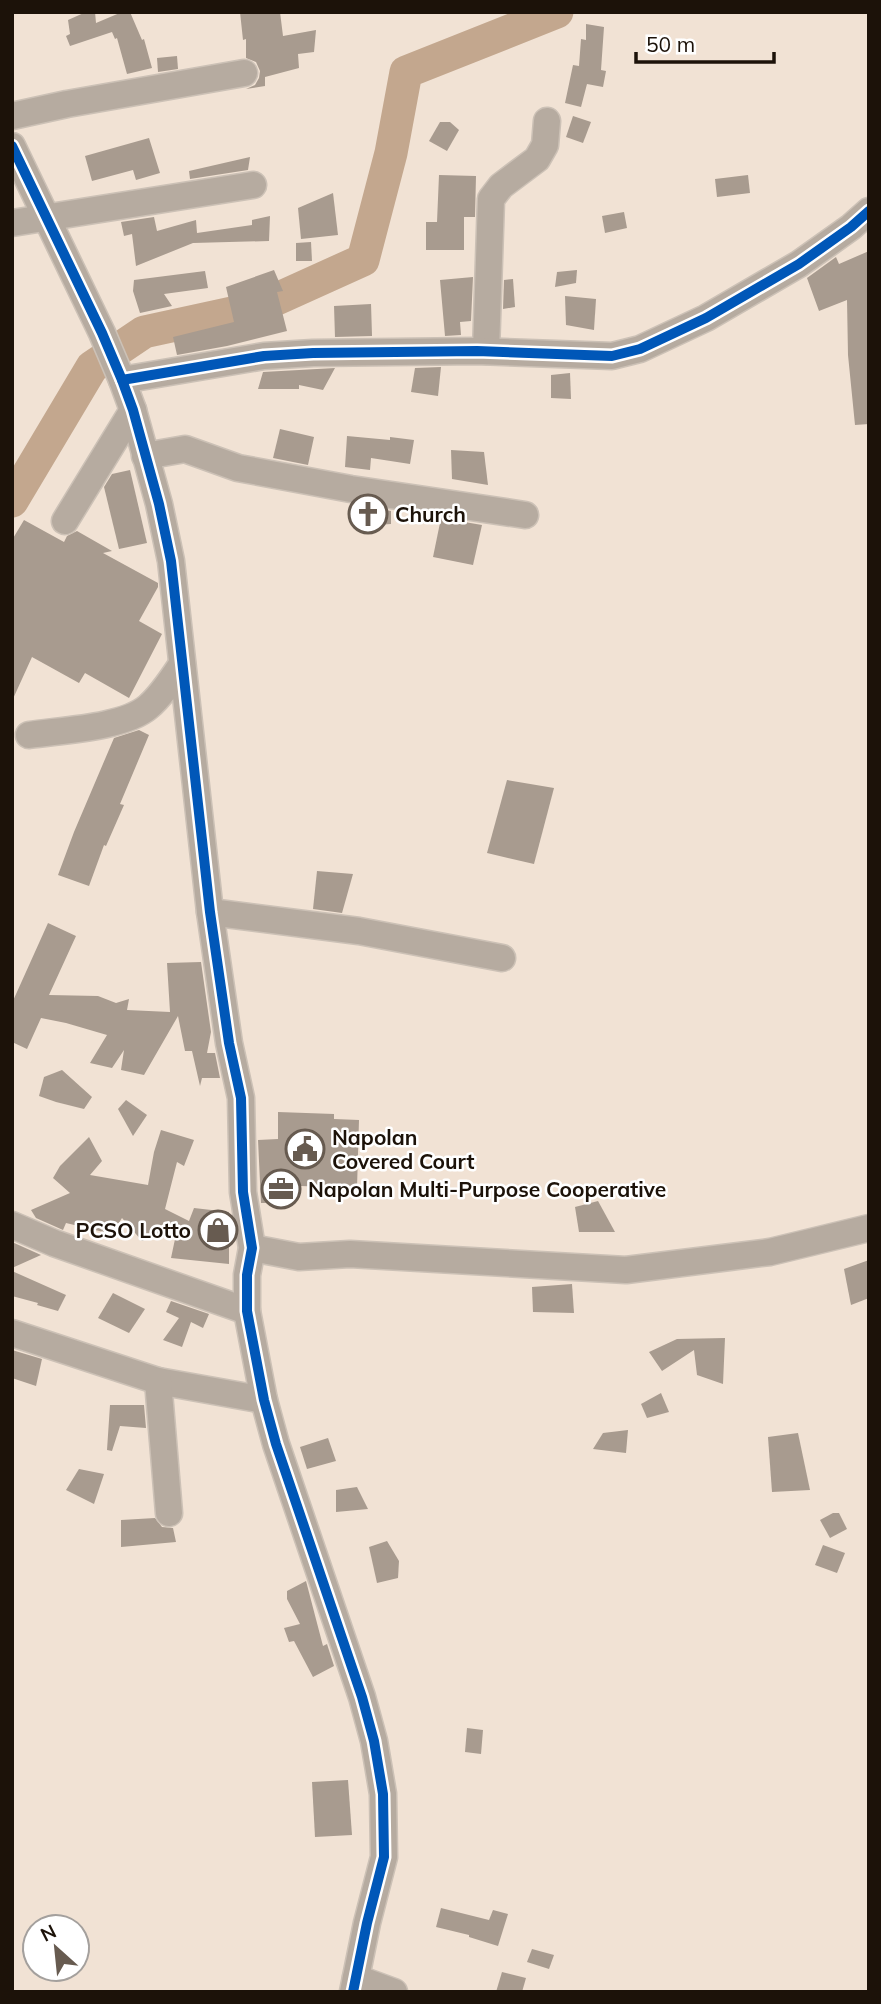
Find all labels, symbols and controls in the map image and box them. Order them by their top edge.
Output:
scale bar [636,21,774,65]
text: 50 m [646,31,695,57]
church icon: Church [347,493,389,535]
place label: Church [395,501,466,527]
place label: Napolan Covered Court [332,1124,474,1174]
public building icon: Napolan Covered Court [284,1128,326,1170]
office icon: Napolan Multi-Purpose Cooperative [260,1168,302,1210]
place label: Napolan Multi-Purpose Cooperative [308,1176,666,1202]
shop icon: PCSO Lotto [197,1209,239,1251]
place label: PCSO Lotto [76,1217,191,1243]
north arrow [21,1913,91,1983]
text: N [36,1919,60,1947]

